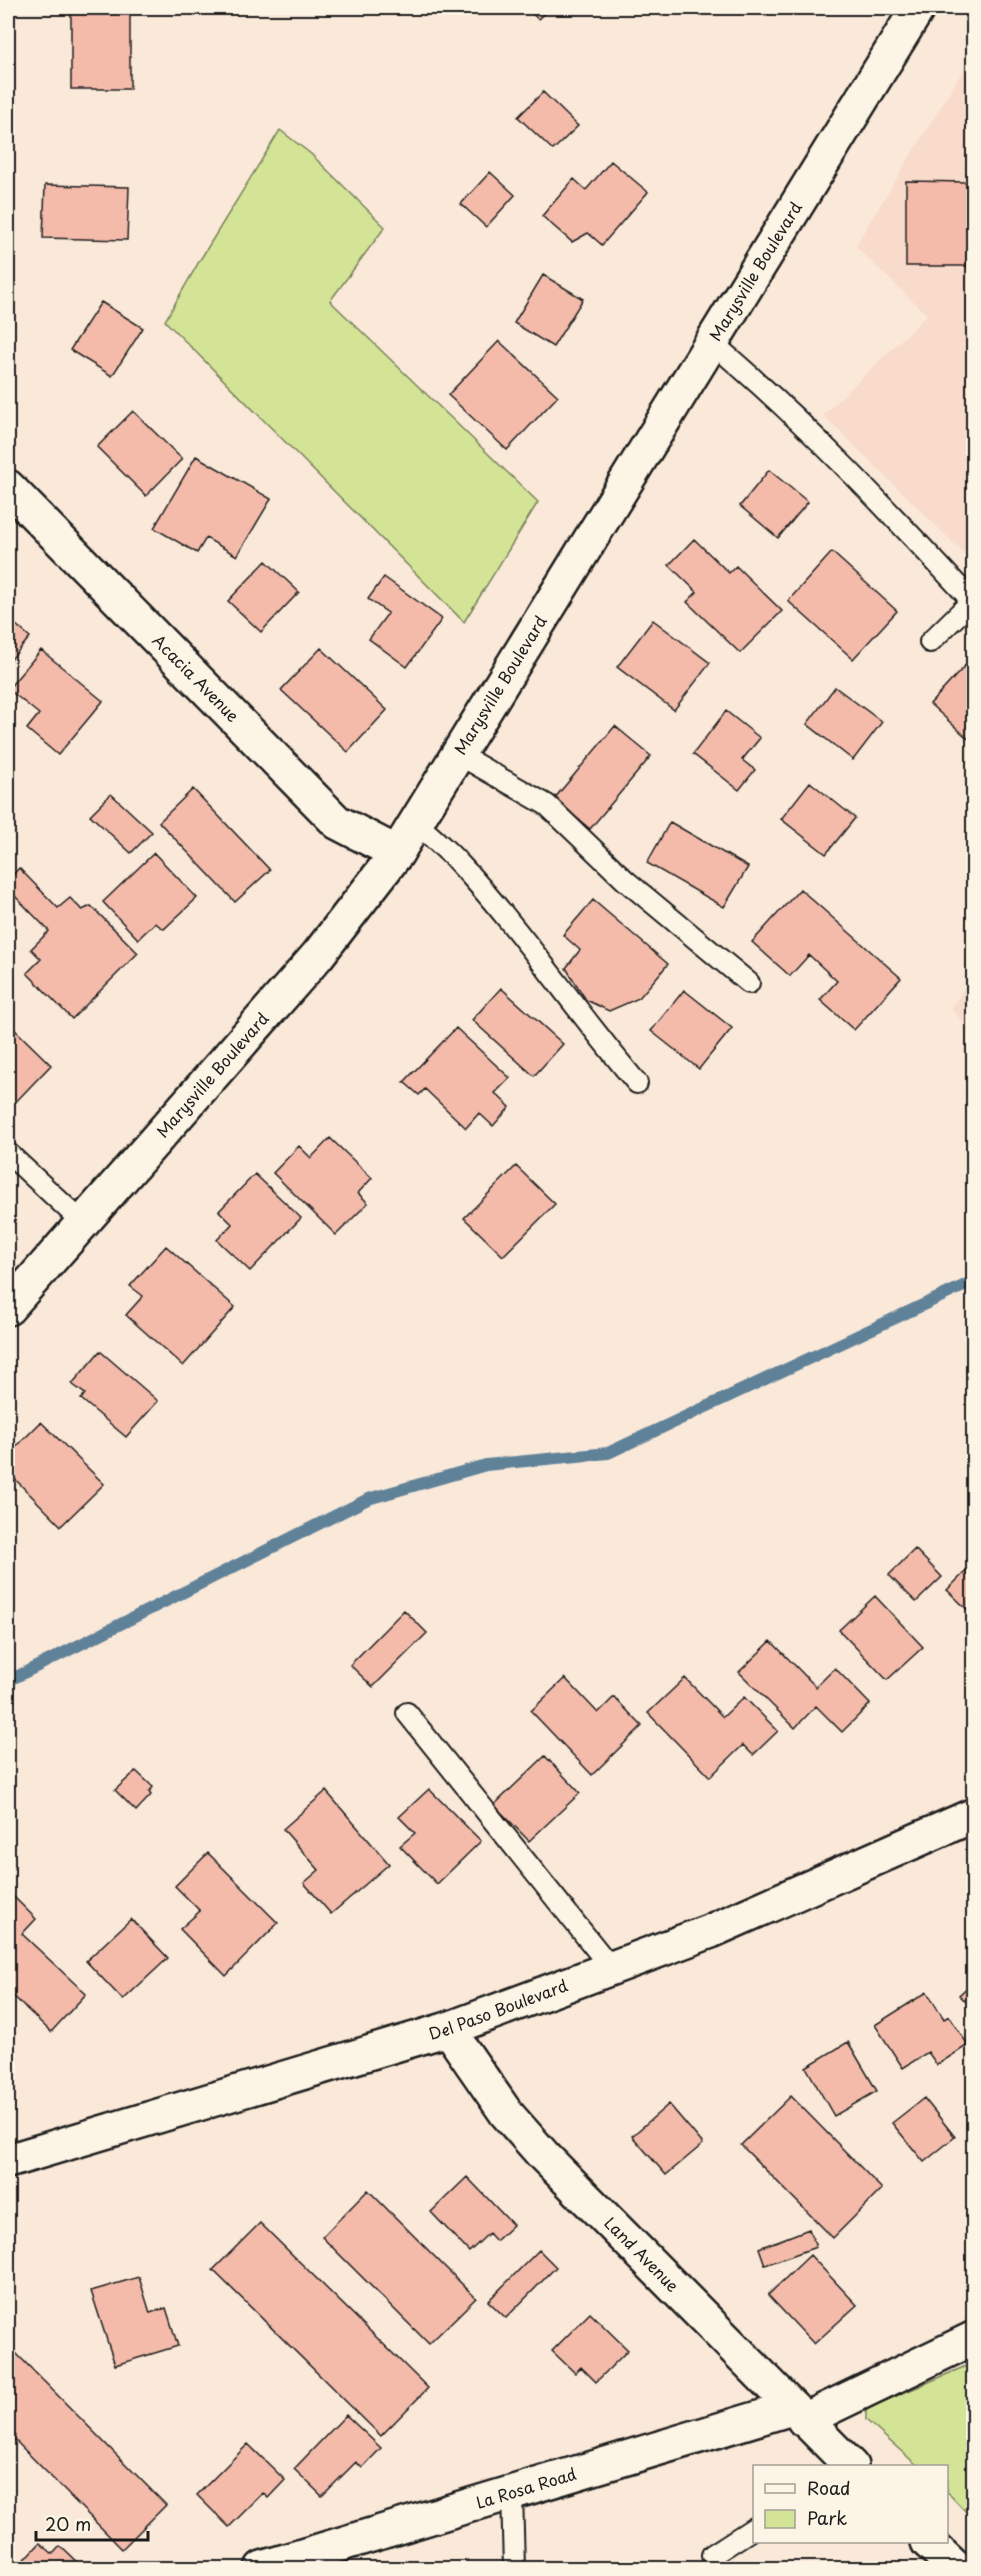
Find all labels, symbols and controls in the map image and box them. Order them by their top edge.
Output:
street label: Marysville Boulevard [703,197,807,345]
street label: Marysville Boulevard [448,610,552,759]
street label: Acacia Avenue [148,628,245,727]
street label: Marysville Boulevard [150,1006,274,1142]
street label: Del Paso Boulevard [426,1972,571,2045]
street label: Land Avenue [600,2211,685,2297]
street label: La Rosa Road [473,2461,579,2514]
legend [753,2465,948,2543]
text: Road [807,2474,851,2501]
scale bar [36,2504,148,2542]
text: Park [807,2504,847,2531]
text: 20 m [45,2510,91,2537]

